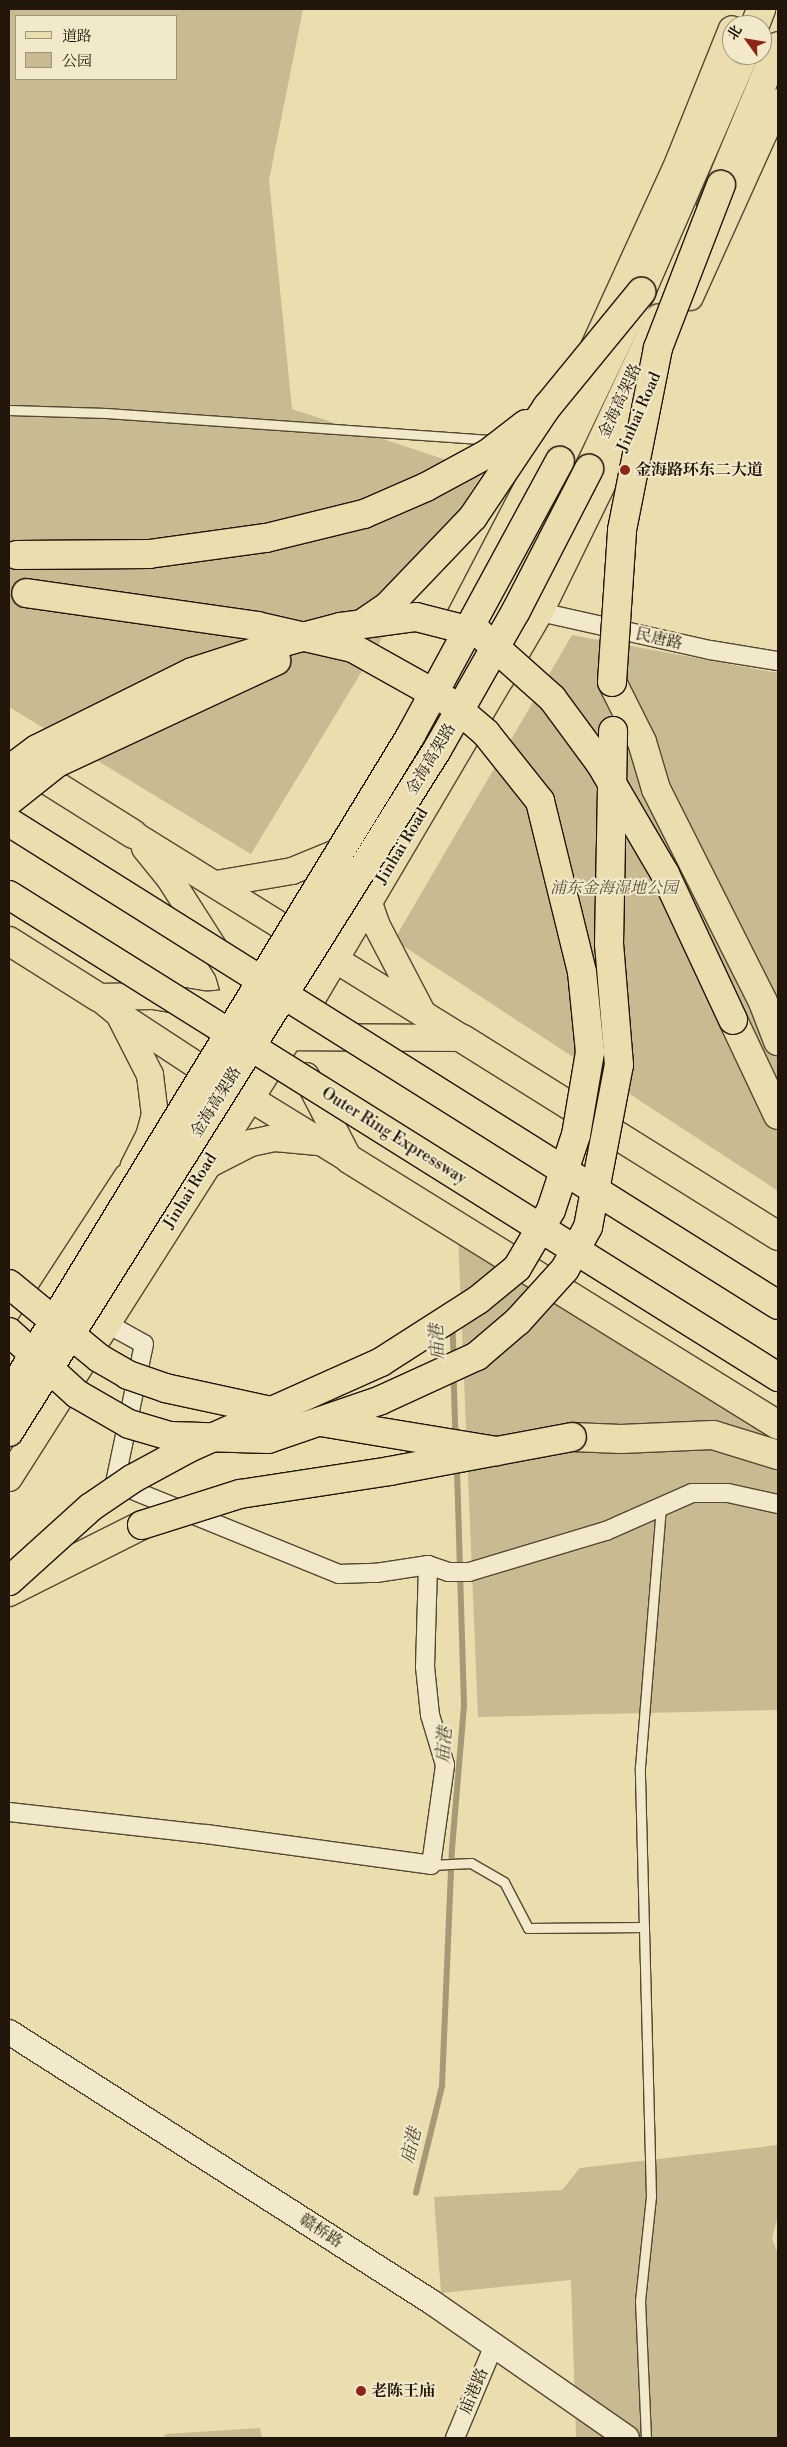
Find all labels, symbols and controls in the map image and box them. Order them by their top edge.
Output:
legend [15,15,178,80]
north arrow [722,15,772,65]
text: 北 [724,22,746,43]
text: 道路 [62,27,92,46]
text: 公园 [62,52,92,71]
street label: 金海高架路 [594,361,646,441]
street label: Jinhai Road [613,369,665,455]
place label: 金海路环东二大道 [635,460,763,480]
marker: 金海路环东二大道 [619,464,631,476]
street label: 民唐路 [633,624,685,654]
street label: 金海高架路 [402,720,460,798]
street label: Jinhai Road [372,804,432,888]
park label: 浦东金海湿地公园 [550,878,678,898]
street label: 金海高架路 [187,1063,245,1141]
street label: Outer Ring Expressway [318,1084,470,1188]
street label: Jinhai Road [159,1150,221,1232]
water label: 庙港 [427,1324,449,1360]
water label: 庙港 [433,1726,457,1764]
water label: 庙港 [397,2126,427,2166]
street label: 赣桥路 [296,2210,346,2252]
street label: 庙港路 [456,2365,492,2417]
place label: 老陈王庙 [371,2381,435,2401]
marker: 老陈王庙 [355,2385,367,2397]

